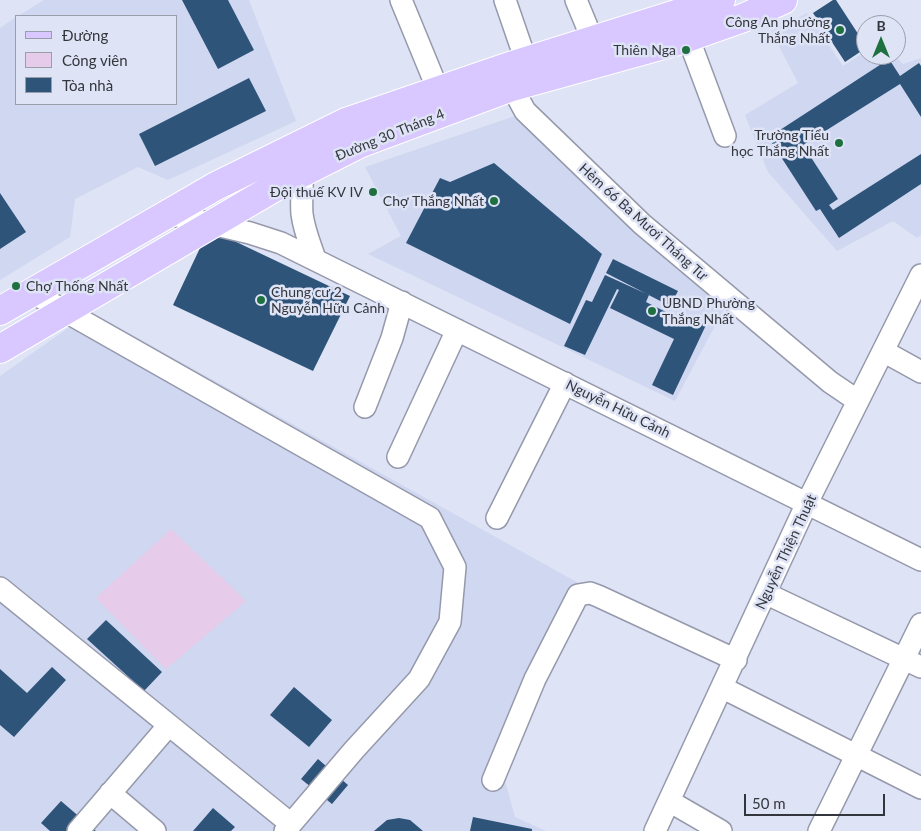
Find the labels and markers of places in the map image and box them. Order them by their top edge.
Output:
place label: Công An phường Thắng Nhất [725,14,830,46]
marker: Công An phường Thắng Nhất [834,24,846,36]
place label: Thiên Nga [613,42,676,58]
marker: Thiên Nga [680,44,692,56]
place label: Trường Tiểu học Thắng Nhất [731,127,829,160]
marker: Trường Tiểu học Thắng Nhất [833,137,845,149]
place label: Đội thuế KV IV [270,184,363,200]
marker: Đội thuế KV IV [367,186,379,198]
place label: Chợ Thắng Nhất [383,193,484,209]
marker: Chợ Thắng Nhất [488,195,500,207]
place label: Chợ Thống Nhất [26,278,128,294]
marker: Chợ Thống Nhất [10,280,22,292]
place label: Chung cư 2 Nguyễn Hữu Cảnh [271,284,385,316]
marker: Chung cư 2 Nguyễn Hữu Cảnh [255,294,267,306]
place label: UBND Phường Thắng Nhất [662,295,755,328]
marker: UBND Phường Thắng Nhất [646,305,658,317]

